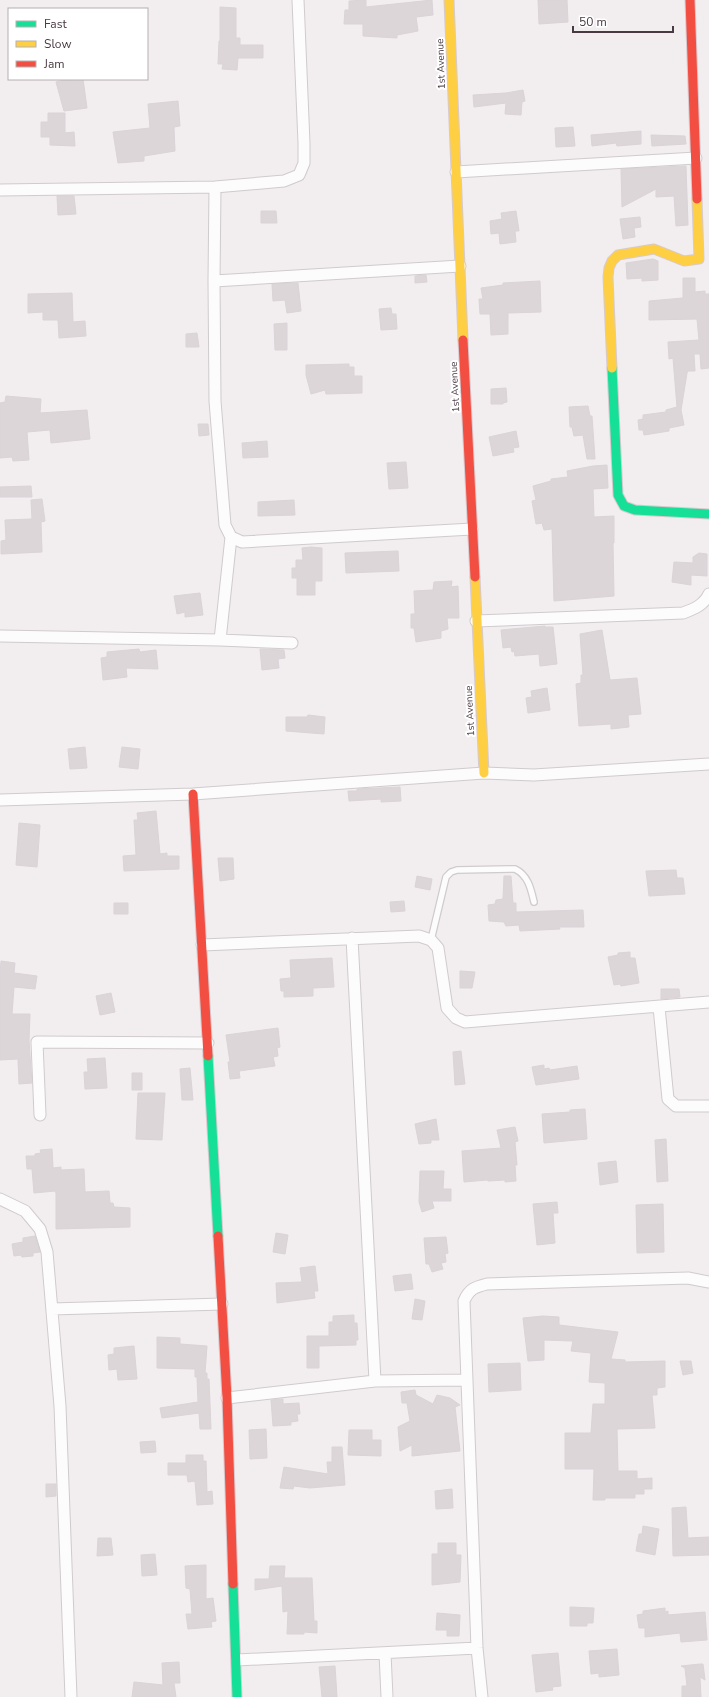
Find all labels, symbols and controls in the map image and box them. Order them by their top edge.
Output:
legend [8,8,148,80]
scale bar [573,8,673,34]
text: 50 m [579,14,607,30]
text: Fast [44,16,67,32]
text: Slow [44,36,72,52]
street label: 1st Avenue [433,38,449,90]
text: Jam [43,56,65,72]
street label: 1st Avenue [447,361,463,413]
street label: 1st Avenue [462,685,478,737]

